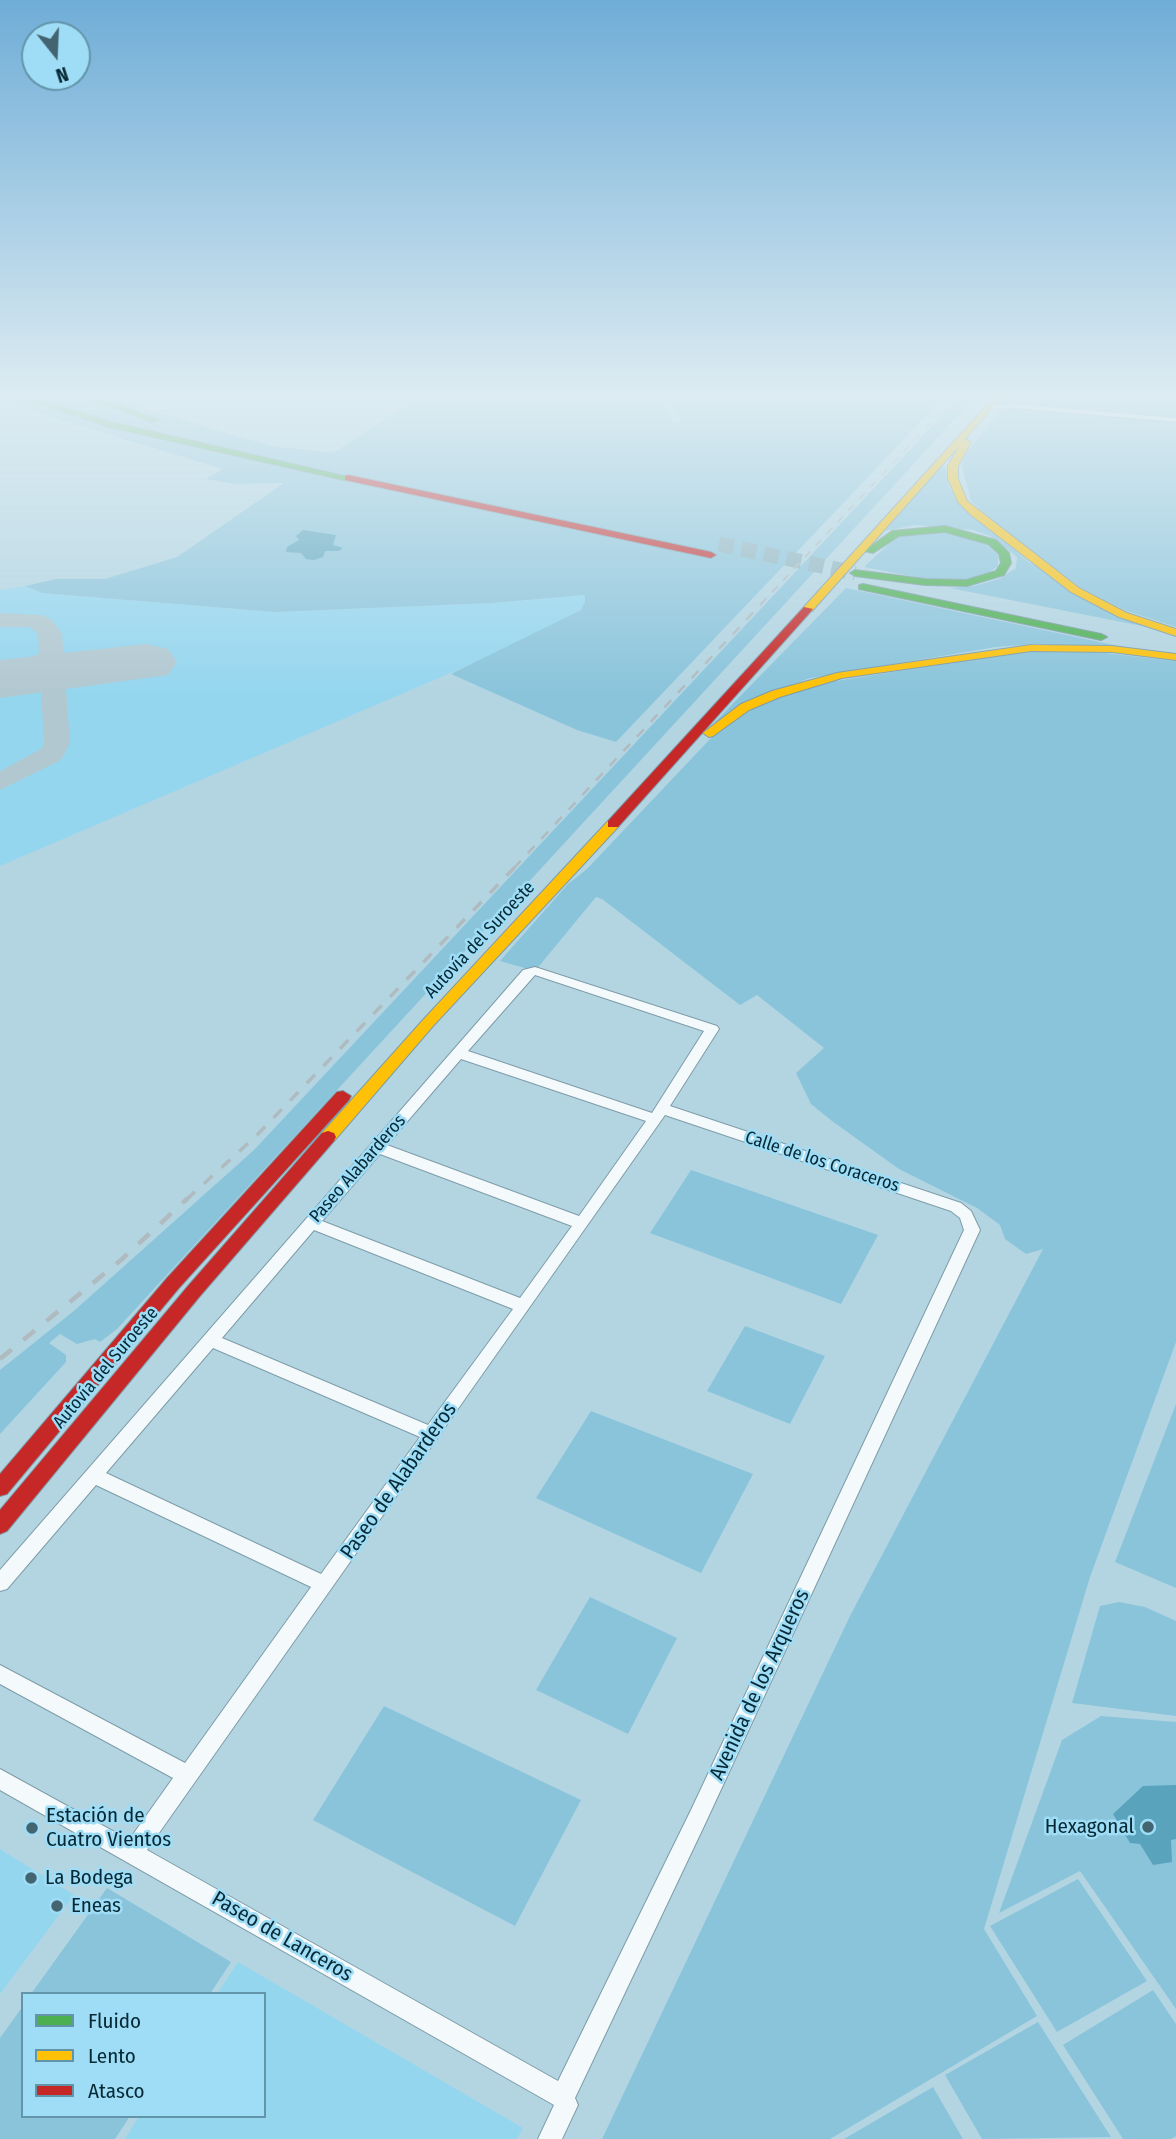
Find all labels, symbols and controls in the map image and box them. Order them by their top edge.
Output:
north arrow [21,21,91,91]
text: N [53,62,71,87]
street label: Autovía del Suroeste [420,877,540,1003]
street label: Paseo Alabarderos [305,1111,411,1227]
street label: Calle de los Coraceros [742,1127,902,1197]
street label: Autovía del Suroeste [49,1303,163,1433]
street label: Paseo de Alabarderos [336,1398,462,1564]
street label: Avenida de los Arqueros [705,1586,815,1784]
place label: Estación de Cuatro Vientos [46,1803,171,1853]
place label: Hexagonal [1045,1814,1134,1840]
marker: Hexagonal [1140,1819,1156,1835]
marker: Estación de Cuatro Vientos [24,1820,40,1836]
place label: La Bodega [45,1865,133,1891]
marker: La Bodega [23,1870,39,1886]
street label: Paseo de Lanceros [207,1887,357,1987]
place label: Eneas [71,1893,121,1919]
marker: Eneas [49,1898,65,1914]
legend [21,1992,266,2118]
text: Fluido [88,2008,141,2034]
text: Lento [88,2043,136,2069]
text: Atasco [88,2078,145,2104]

